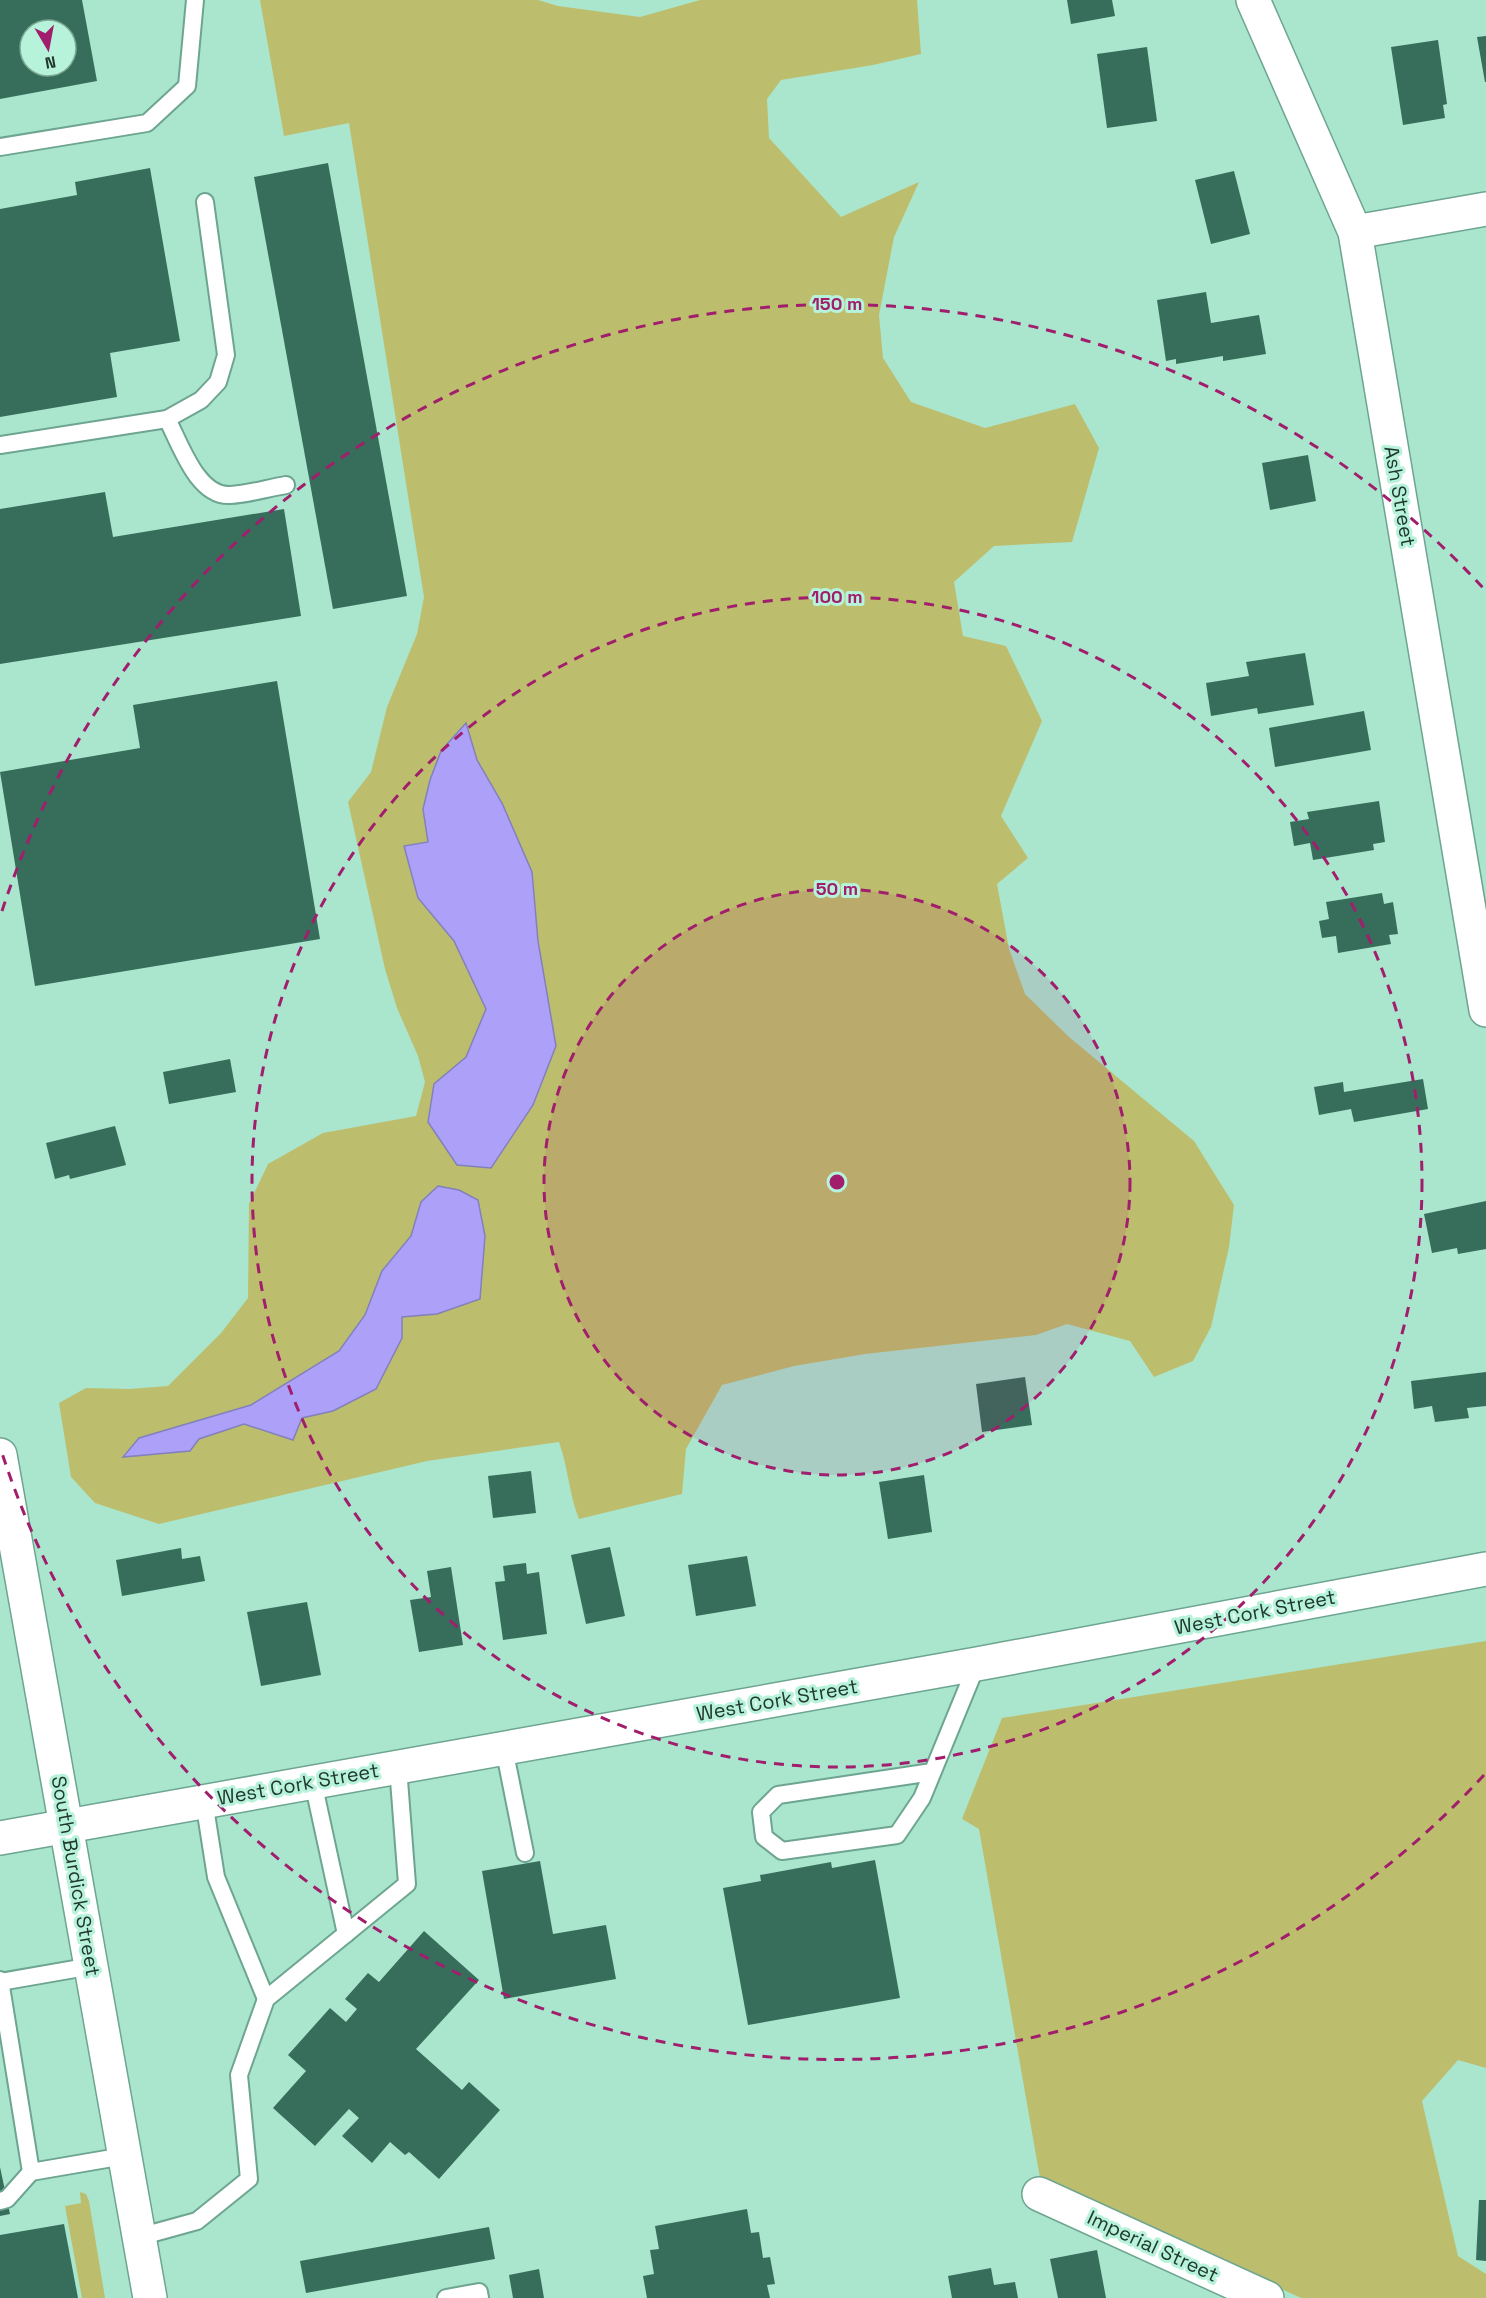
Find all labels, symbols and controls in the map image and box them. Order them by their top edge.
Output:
north arrow [18,18,78,78]
text: N [43,51,58,74]
text: 150 m [812,292,862,315]
street label: Ash Street [1378,444,1422,548]
text: 100 m [811,585,863,608]
text: 50 m [816,877,858,900]
centre of rings [827,1172,847,1192]
street label: West Cork Street [1172,1584,1338,1640]
street label: West Cork Street [694,1673,860,1727]
street label: West Cork Street [215,1757,381,1811]
street label: South Burdick Street [46,1774,106,1978]
street label: Imperial Street [1083,2204,1223,2288]

